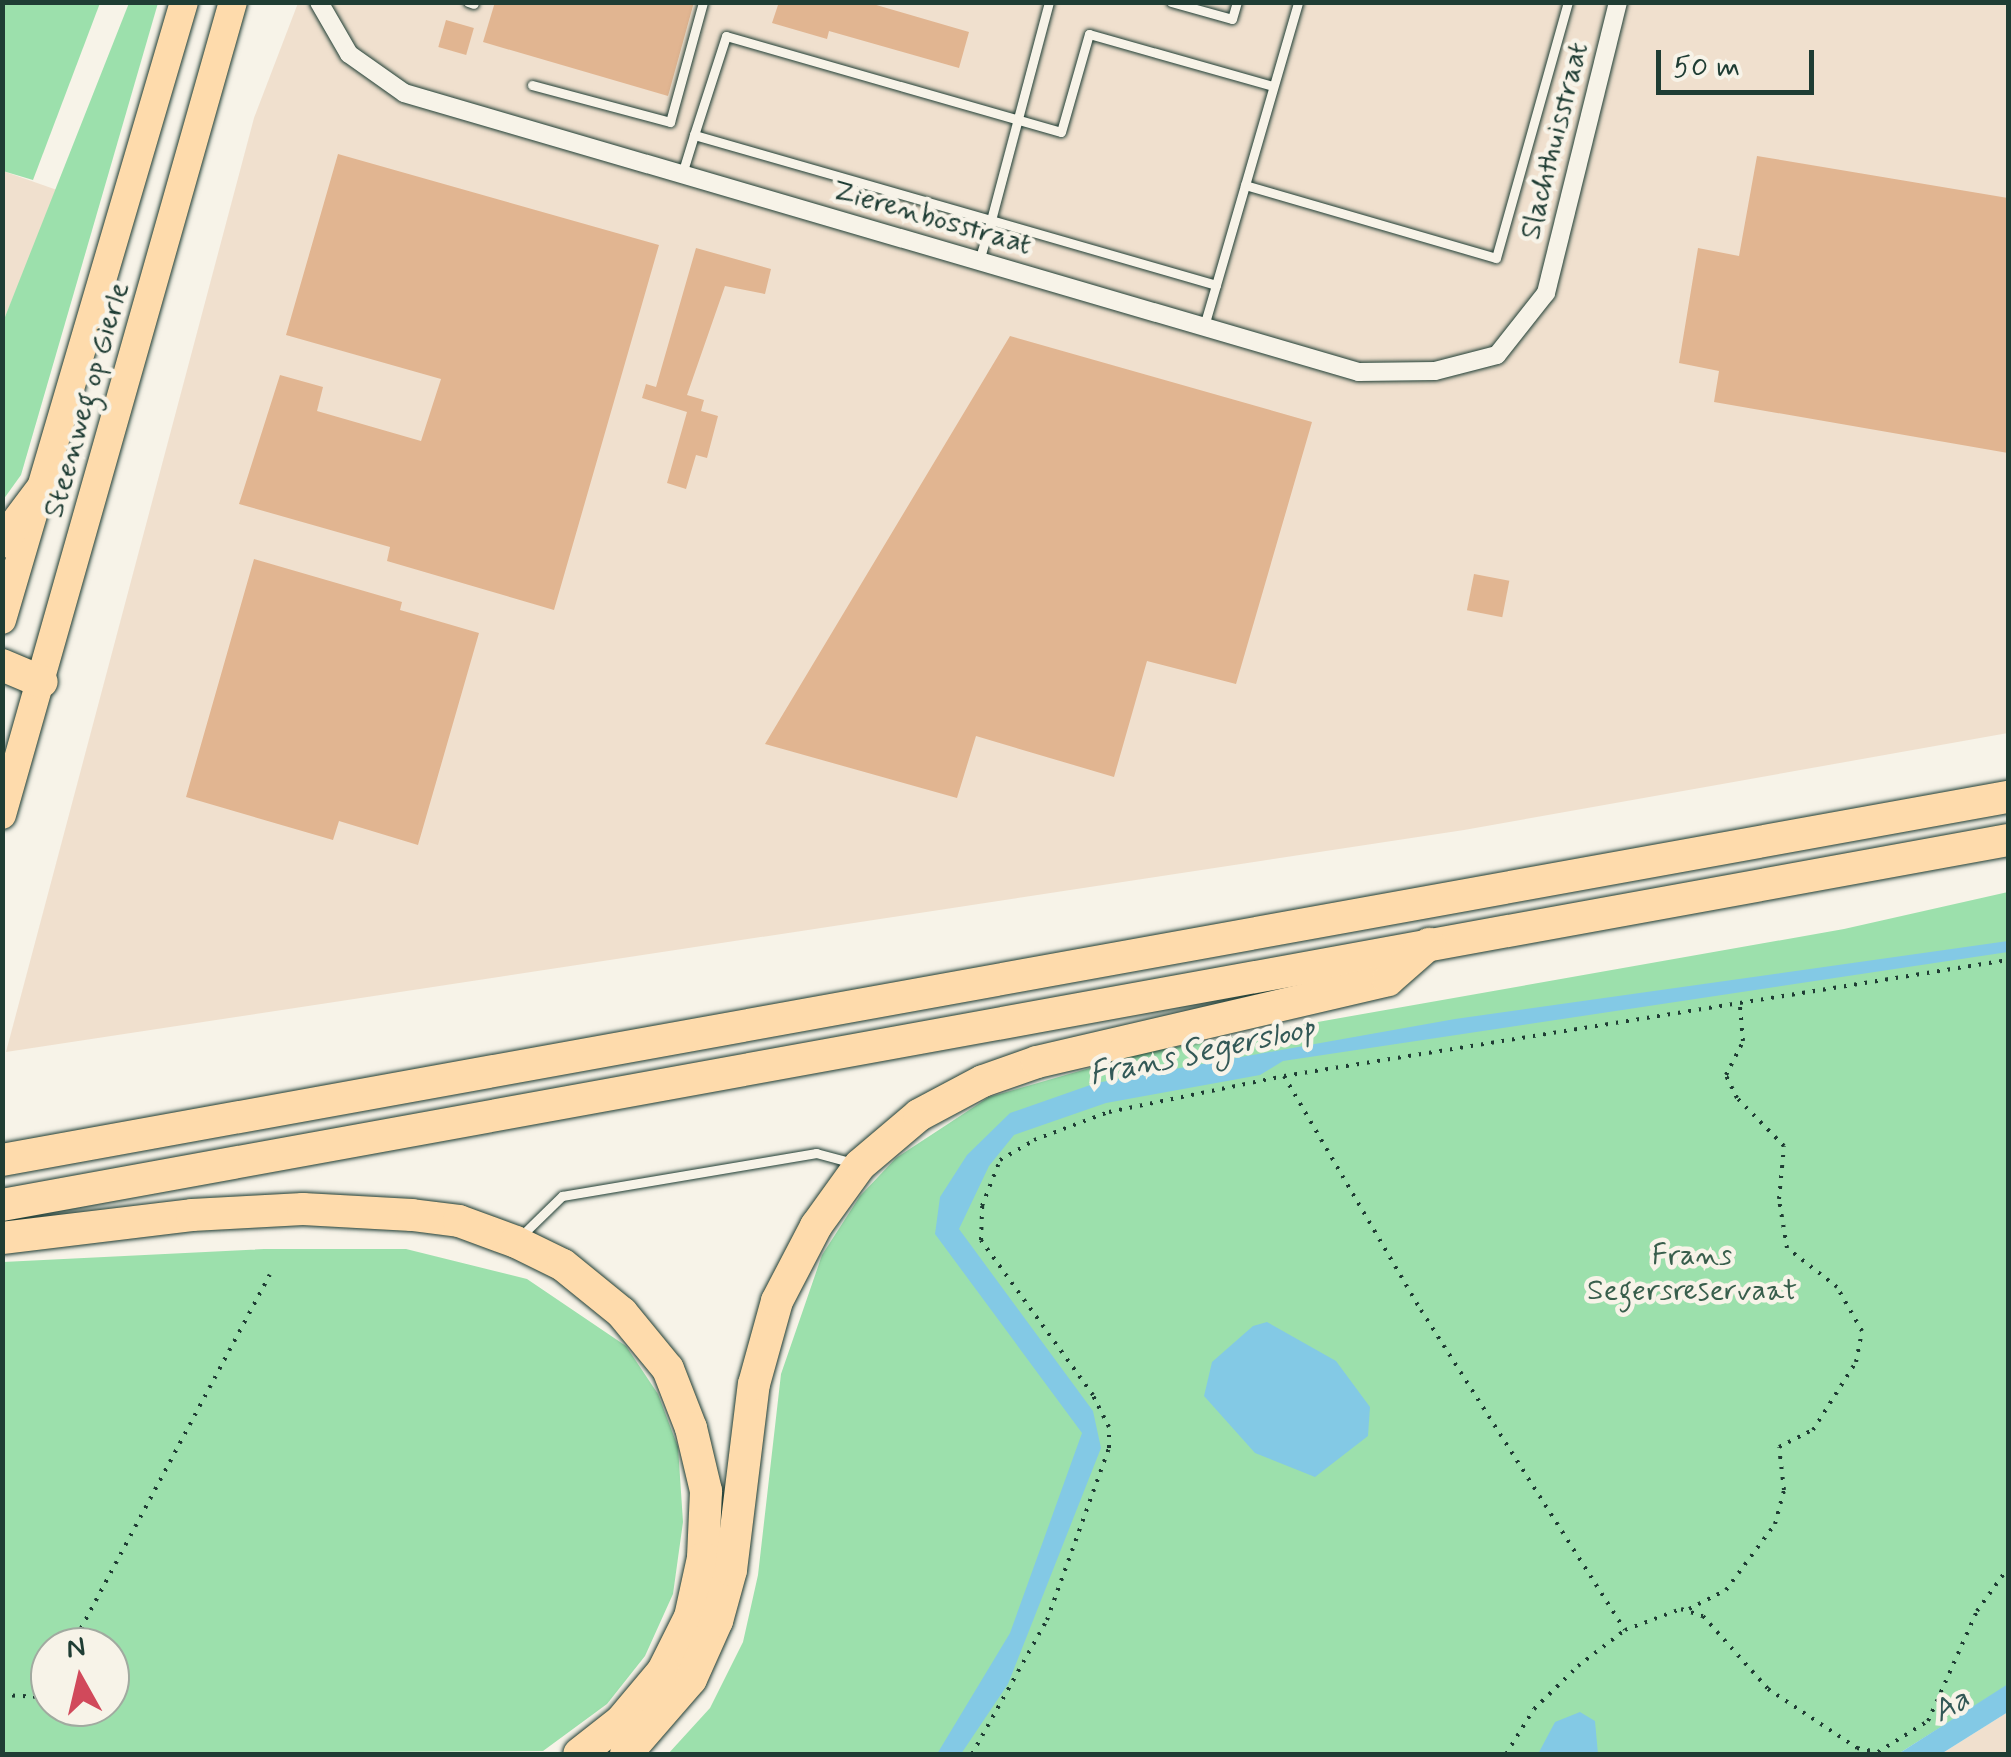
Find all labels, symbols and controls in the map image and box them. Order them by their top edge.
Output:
scale bar [1661,30,1818,92]
street label: Slachthuisstraat [1513,39,1597,243]
text: 50 m [1673,48,1740,87]
street label: Zierenbosstraat [828,172,1036,264]
street label: Steenweg op Gierle [36,279,138,521]
water label: Frans Segersloop [1085,1009,1319,1095]
park label: Frans Segersreservaat [1587,1238,1797,1308]
north arrow [30,1627,130,1727]
text: N [64,1629,88,1668]
water label: Aa [1925,1680,1977,1732]

